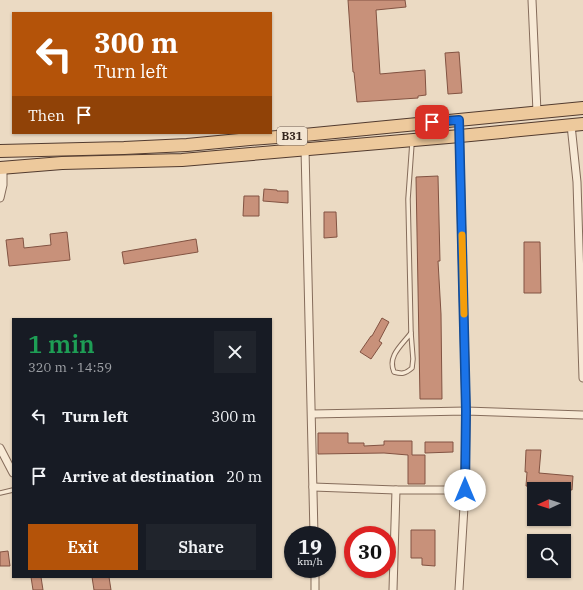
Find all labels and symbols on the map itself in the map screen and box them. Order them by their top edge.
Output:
pin [415,105,449,139]
road number: B31 [277,127,307,145]
position arrow [444,469,486,511]
north arrow [527,482,571,526]
speed limit sign: 30 [344,526,396,578]

